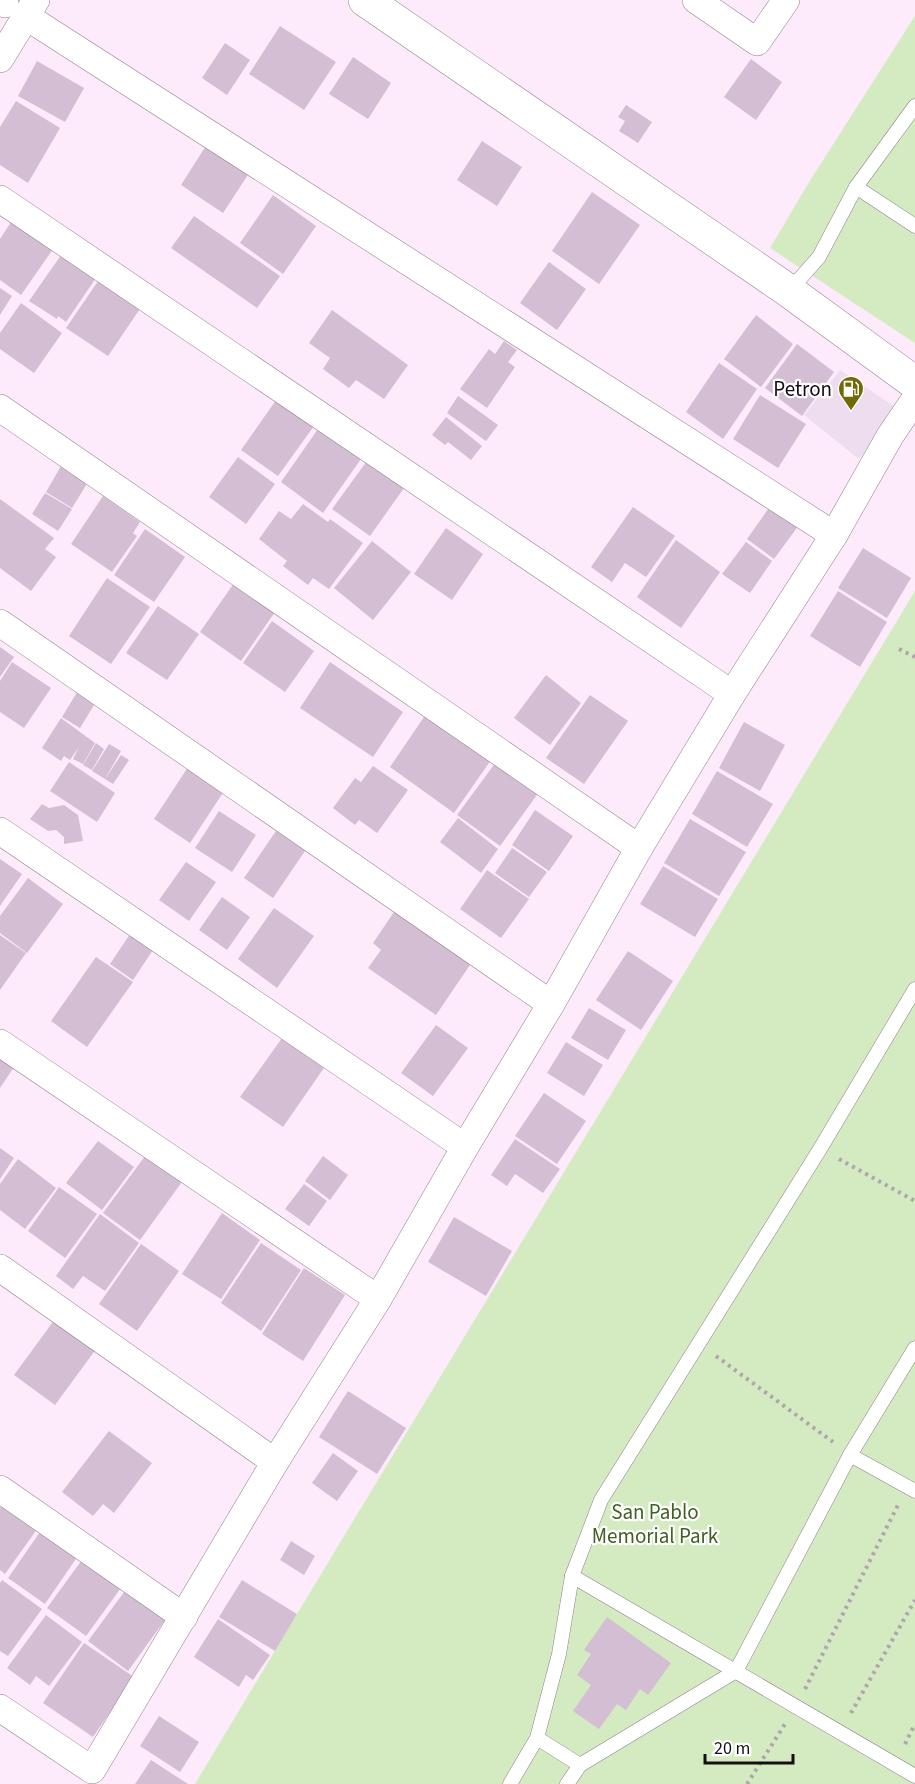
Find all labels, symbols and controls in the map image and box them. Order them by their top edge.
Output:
place label: Petron [773,374,832,404]
fuel station icon: Petron [836,374,866,412]
park label: San Pablo Memorial Park [592,1497,719,1551]
scale bar [705,1727,794,1765]
text: 20 m [714,1736,750,1761]

